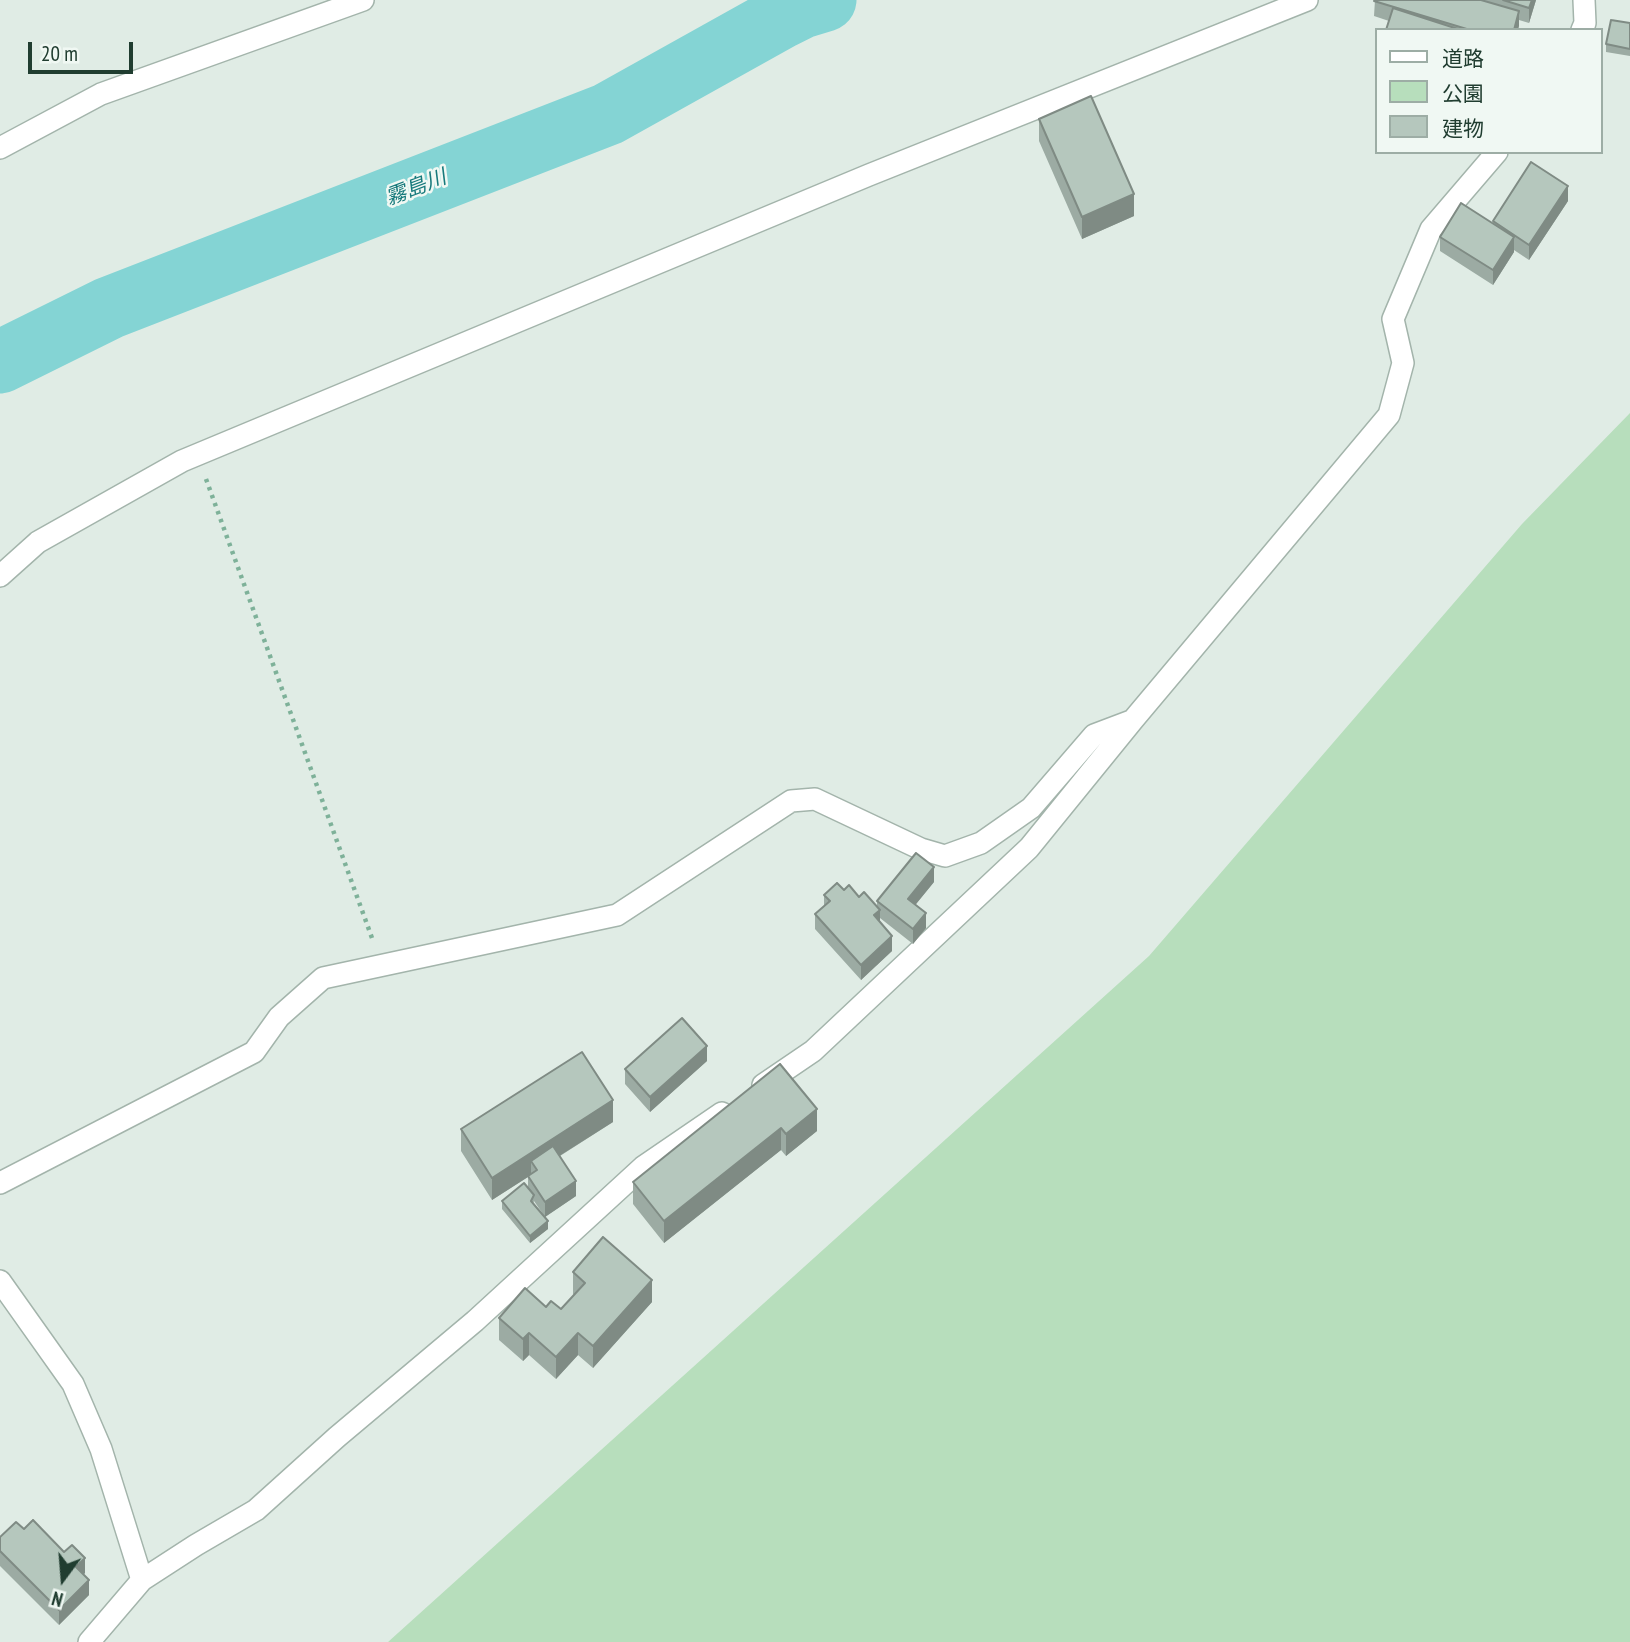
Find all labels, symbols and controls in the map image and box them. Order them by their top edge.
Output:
scale bar [32,28,136,72]
legend [1374,28,1602,154]
text: 20 m [41,40,78,67]
text: 道路 [1442,45,1484,72]
text: 公園 [1442,80,1484,107]
text: 建物 [1442,115,1484,142]
water label: 霧島川 [382,165,450,211]
north arrow [28,1544,98,1614]
text: N [49,1586,65,1612]

